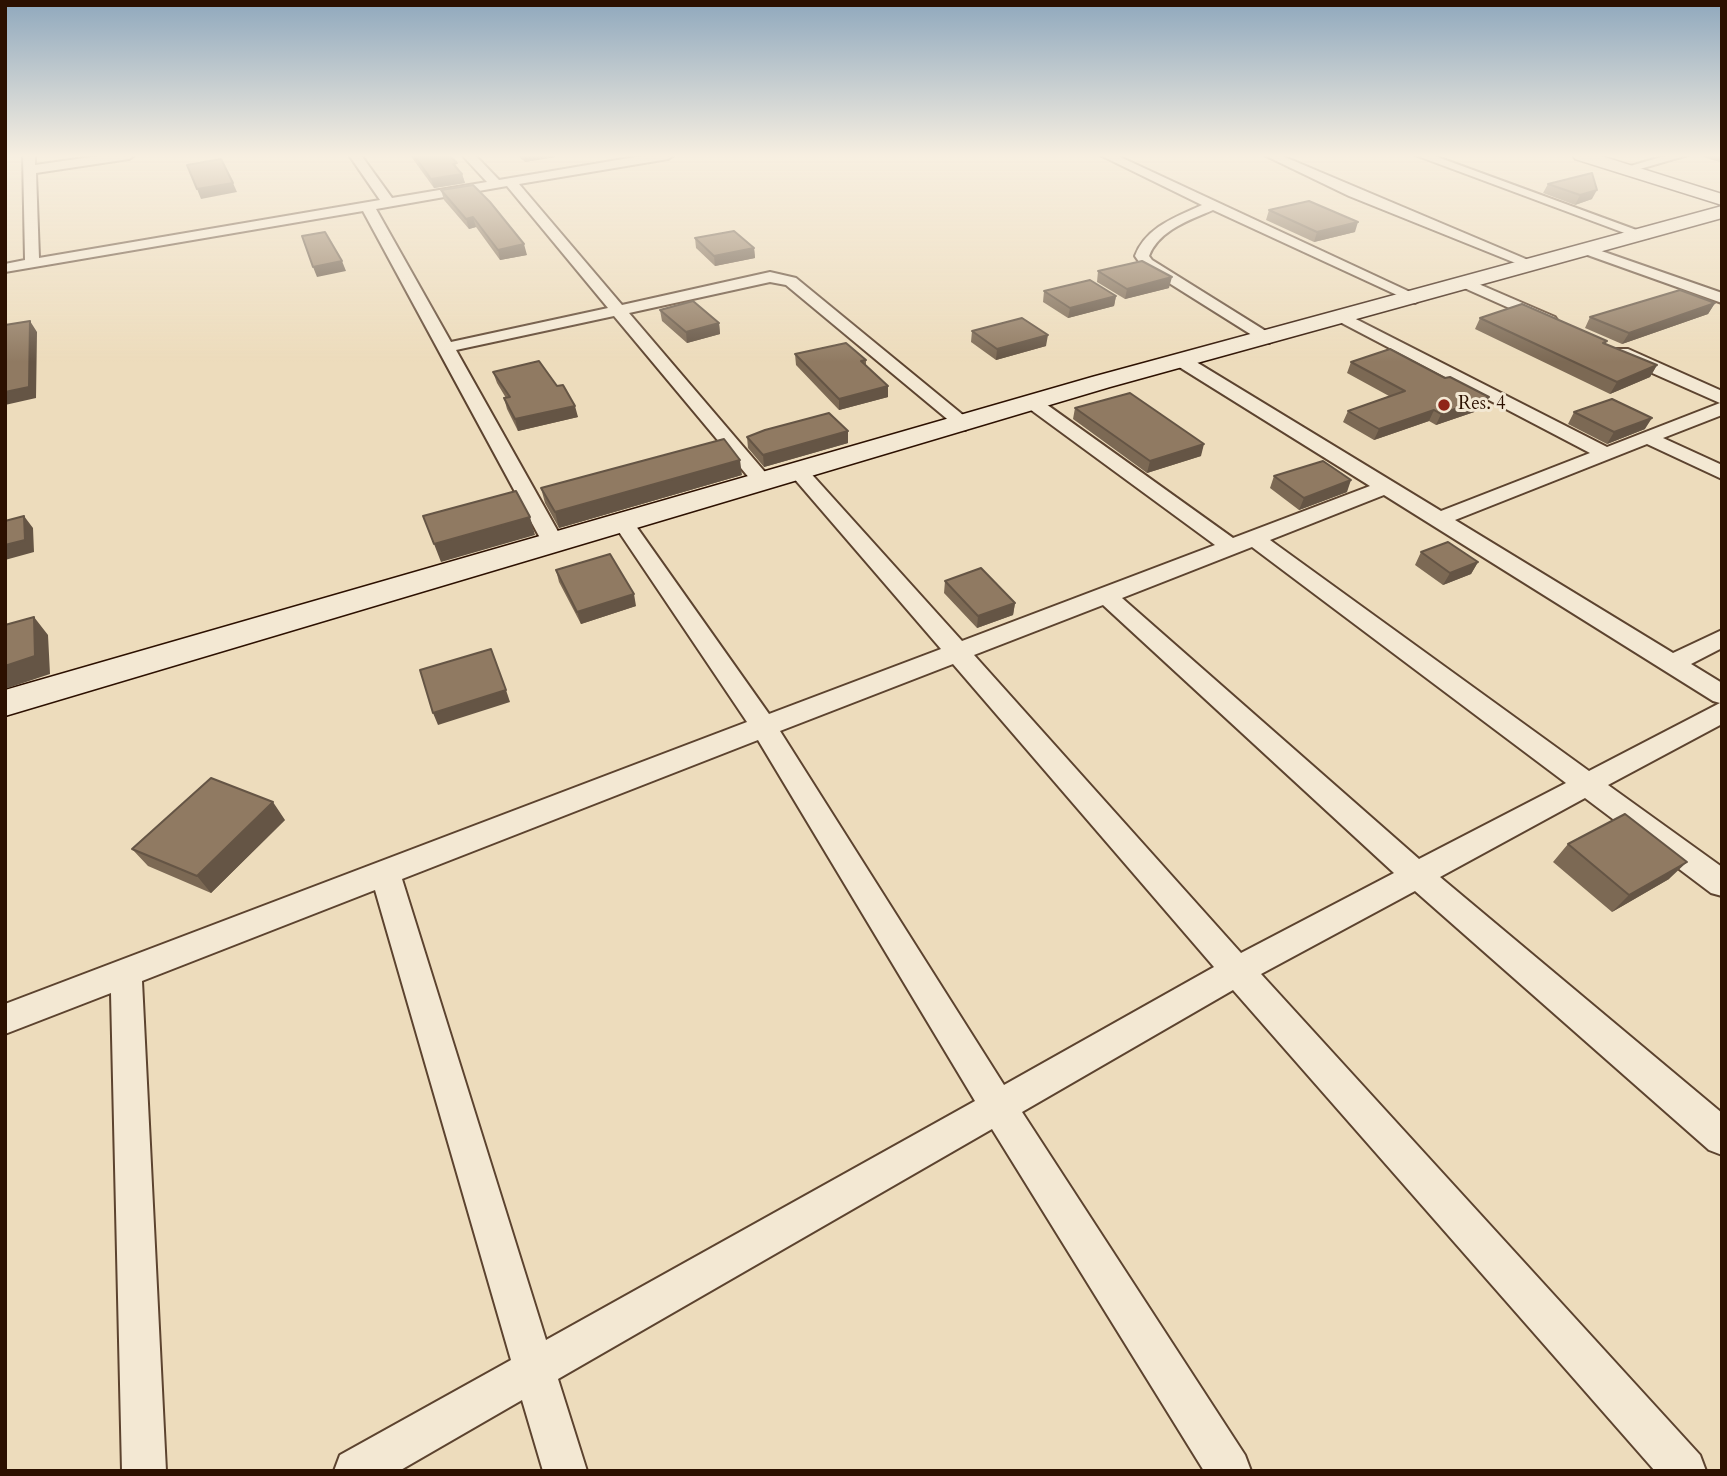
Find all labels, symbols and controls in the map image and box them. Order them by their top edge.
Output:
place label: Res. 4 [1458,394,1506,416]
marker: Res. 4 [1436,397,1452,413]

